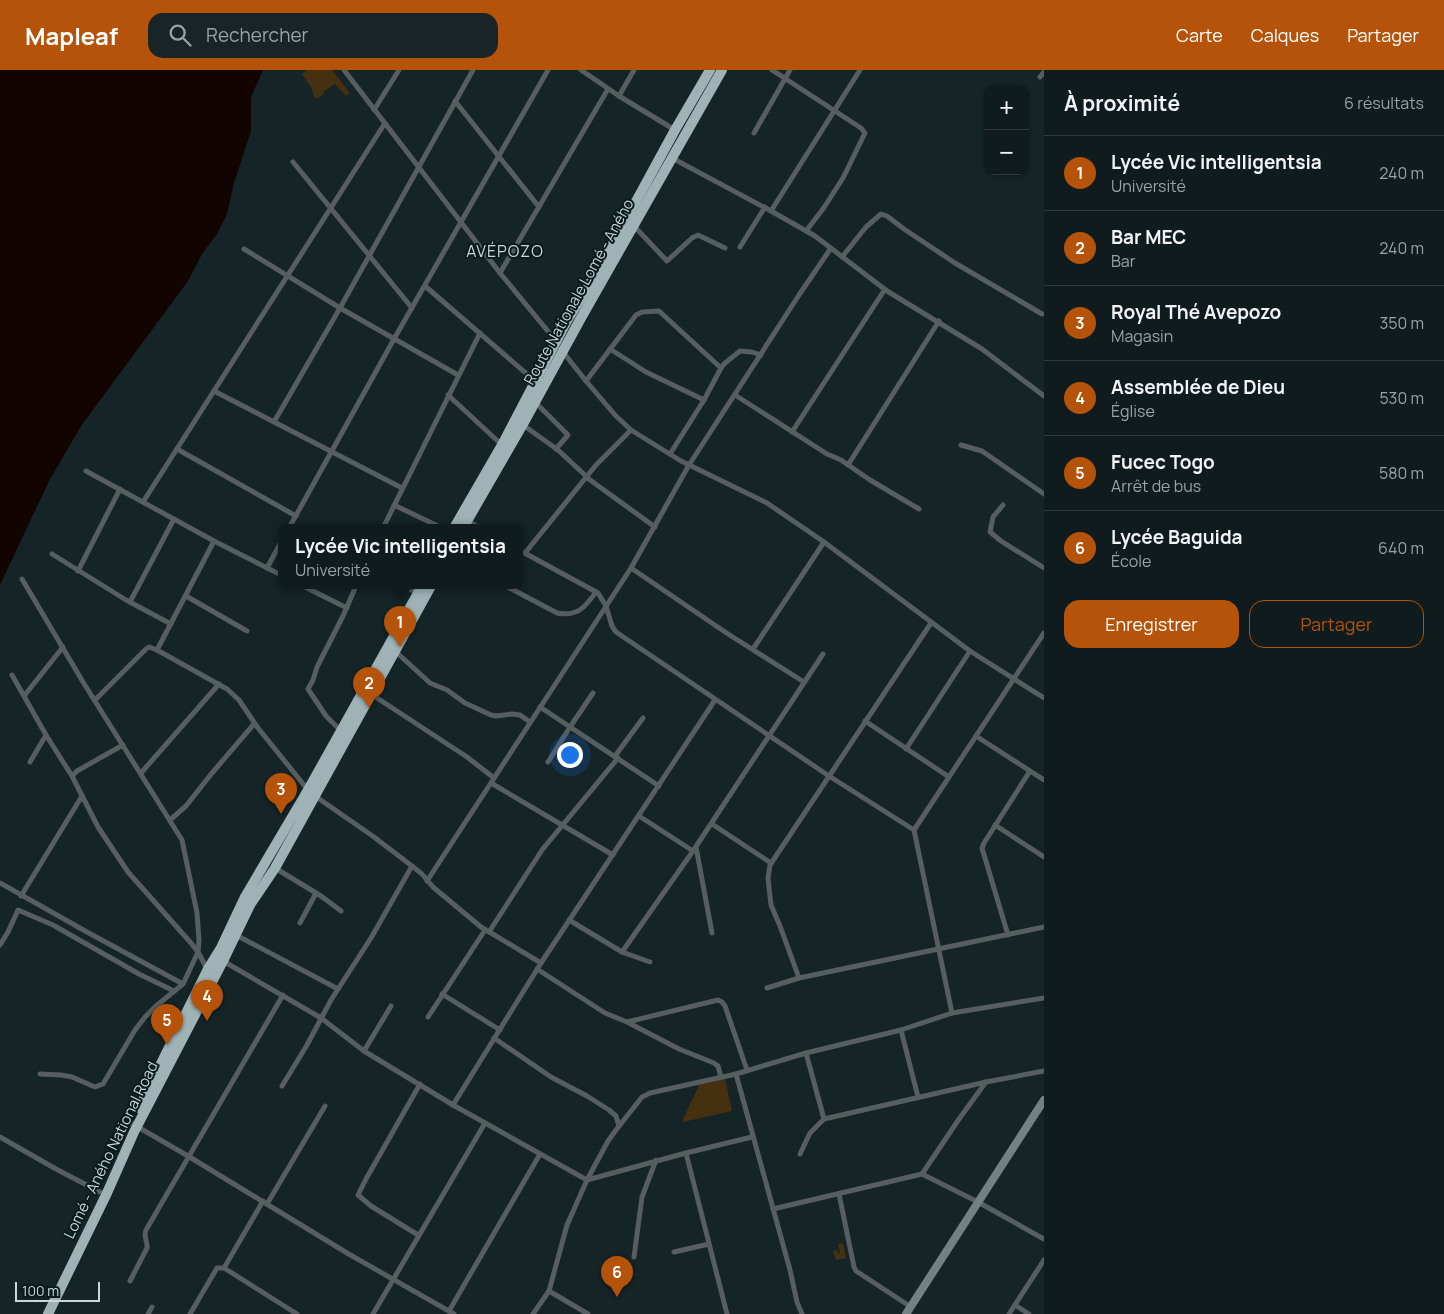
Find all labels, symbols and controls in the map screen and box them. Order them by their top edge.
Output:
search box [148,13,498,58]
text: Mapleaf [25,19,118,52]
icon: search [166,21,194,49]
text: Rechercher [206,22,308,48]
text: Carte [1176,23,1223,47]
text: Calques [1251,23,1319,47]
text: Partager [1347,23,1419,47]
map controls [984,85,1029,175]
button: + [984,85,1029,130]
text: À proximité [1064,89,1180,117]
text: 6 résultats [1344,92,1424,114]
button: − [984,130,1029,175]
text: Lycée Vic intelligentsia [1111,149,1322,175]
text: 1 [1076,162,1084,184]
text: 240 m [1379,162,1424,184]
text: Université [1111,175,1186,197]
street label: Route Nationale Lomé - Aného [519,195,639,388]
text: Bar MEC [1111,224,1186,250]
text: 2 [1075,237,1085,259]
text: 240 m [1379,237,1424,259]
district label: AVÉPOZO [466,240,544,262]
text: Bar [1111,250,1135,272]
text: Royal Thé Avepozo [1111,299,1281,325]
text: 3 [1075,312,1085,334]
text: 350 m [1379,312,1424,334]
text: Magasin [1111,325,1173,347]
text: Assemblée de Dieu [1111,374,1285,400]
text: 4 [1075,387,1085,409]
text: 530 m [1379,387,1424,409]
text: Église [1111,400,1155,422]
text: Fucec Togo [1111,449,1215,475]
text: 5 [1075,462,1085,484]
text: 580 m [1379,462,1424,484]
text: Arrêt de bus [1111,475,1201,497]
popup [278,524,523,589]
text: Lycée Baguida [1111,524,1243,550]
text: Lycée Vic intelligentsia [295,533,506,559]
text: 6 [1075,537,1085,559]
text: 640 m [1378,537,1424,559]
text: École [1111,550,1151,572]
text: Université [295,559,370,581]
button: Enregistrer [1064,600,1239,648]
button: Partager [1249,600,1424,648]
pin: 1 [384,606,416,647]
pin: 2 [353,667,385,708]
your location [557,742,583,768]
pin: 3 [265,773,297,814]
pin: 4 [191,980,223,1021]
pin: 5 [151,1004,183,1045]
street label: Lomé - Aného National Road [58,1058,163,1242]
pin: 6 [601,1256,633,1297]
scale bar [15,1279,100,1302]
text: 100 m [22,1281,59,1300]

